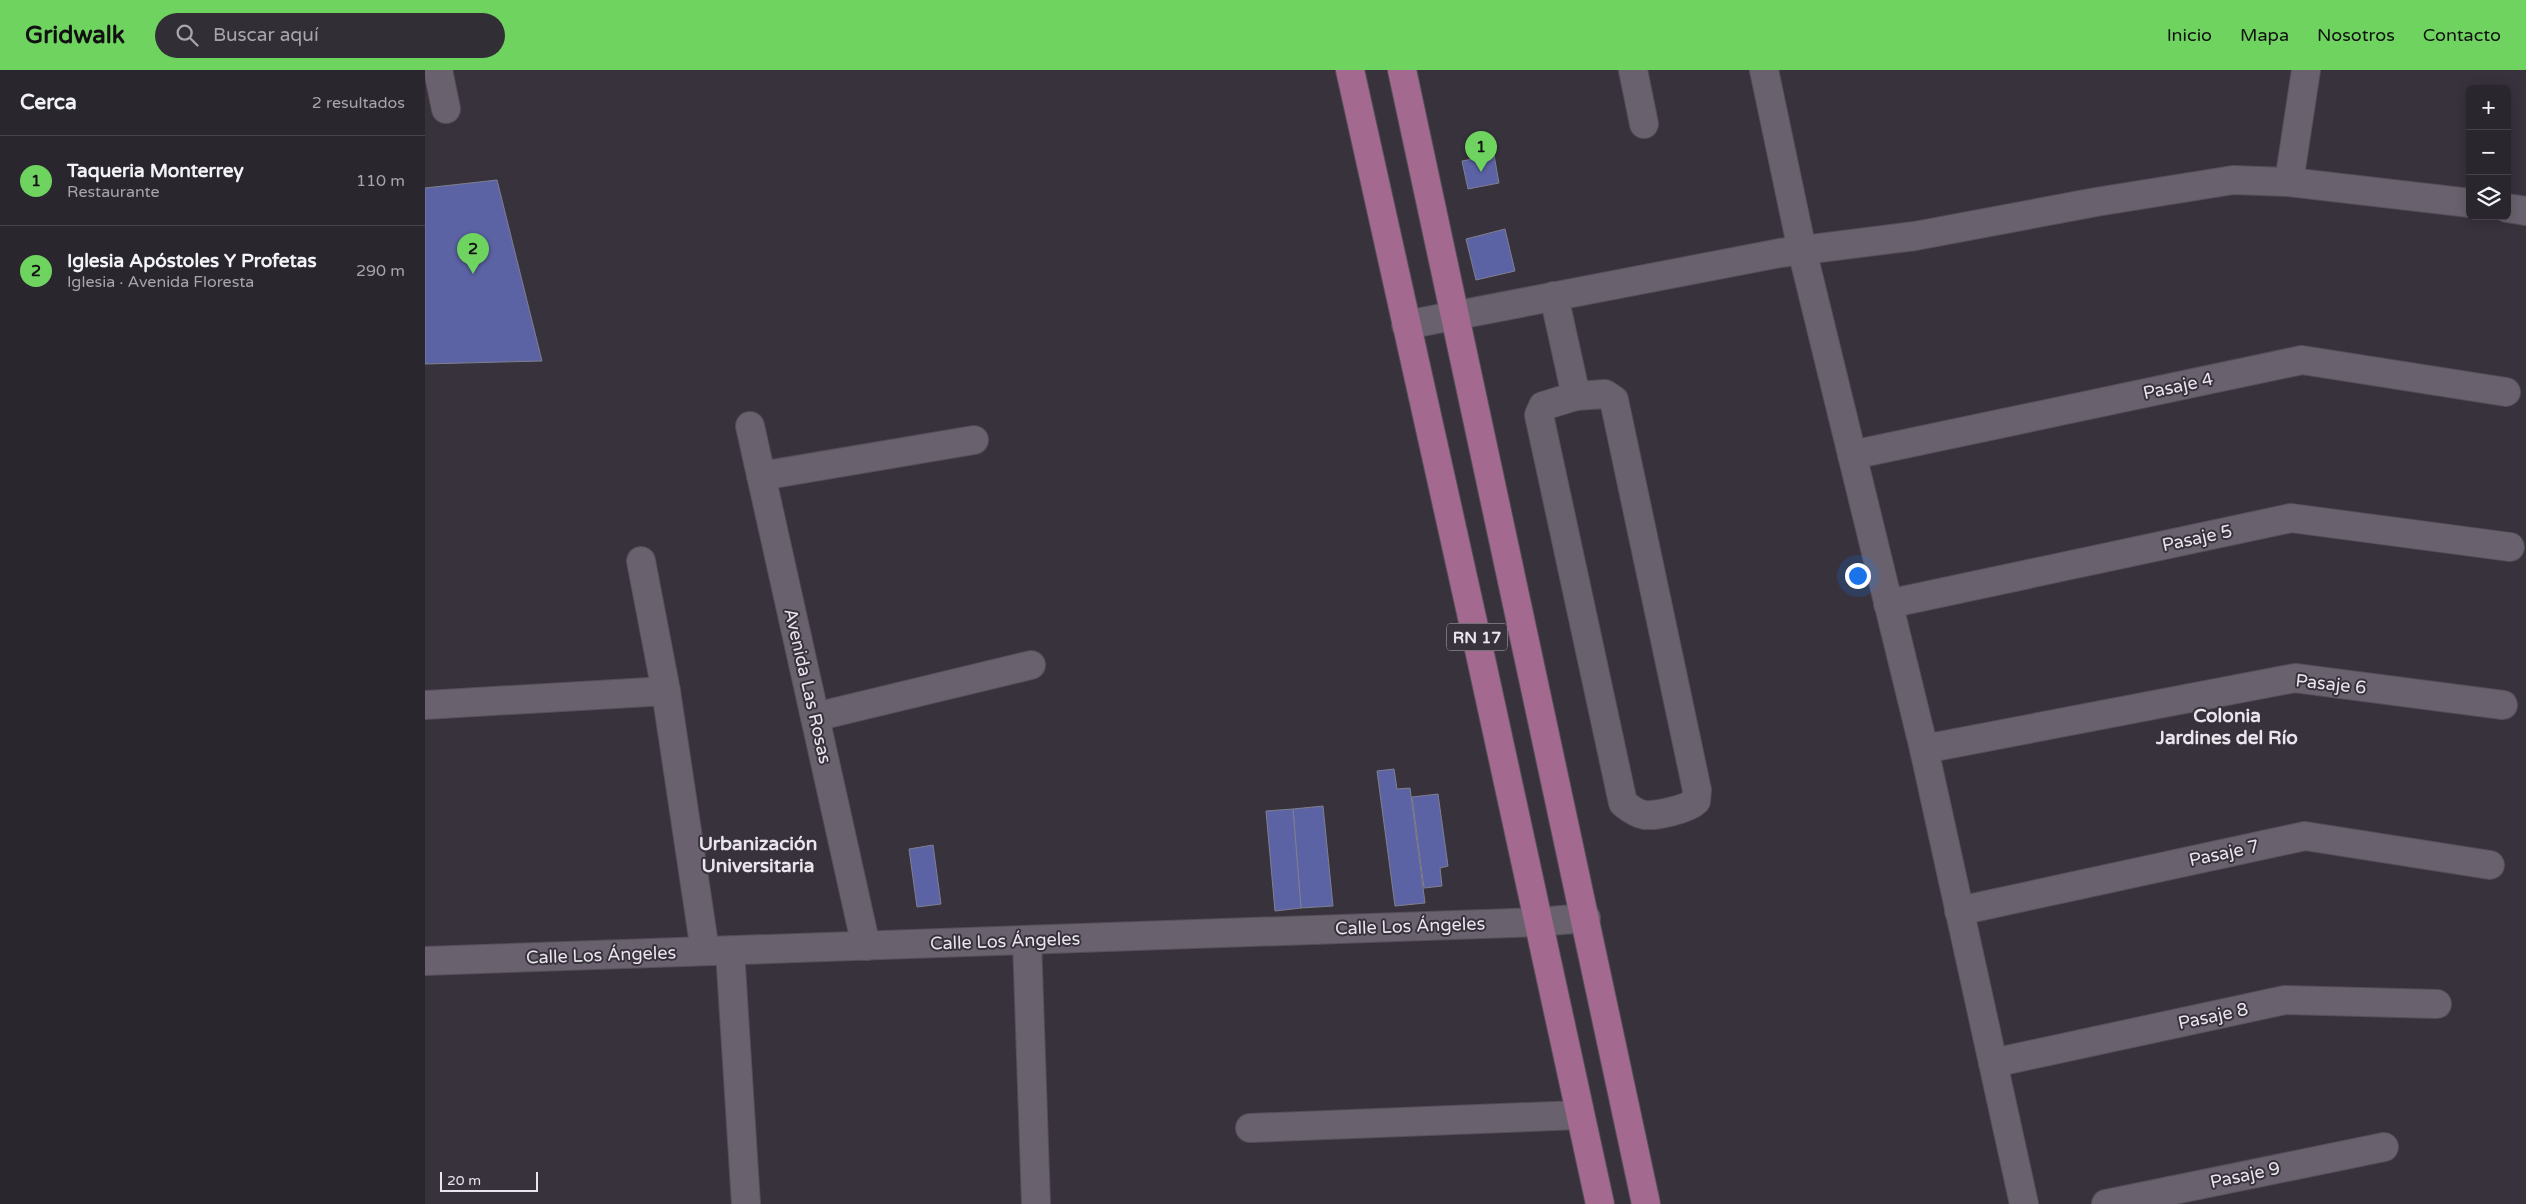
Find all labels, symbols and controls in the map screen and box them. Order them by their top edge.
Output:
search box [155,13,505,58]
text: Gridwalk [25,21,125,50]
icon: search [173,21,201,49]
text: Buscar aquí [213,24,319,46]
text: Inicio [2167,24,2212,46]
text: Mapa [2240,24,2289,46]
text: Nosotros [2317,24,2395,46]
text: Contacto [2423,24,2501,46]
map controls [2466,85,2511,220]
button: + [2466,85,2511,130]
text: Cerca [20,90,77,115]
text: 2 resultados [312,93,405,113]
button: − [2466,130,2511,175]
pin: 1 [1465,131,1497,172]
text: Taqueria Monterrey [67,160,244,182]
text: 1 [31,171,41,191]
text: 110 m [356,171,405,191]
button: layers [2466,175,2511,220]
text: Restaurante [67,182,160,202]
pin: 2 [457,233,489,274]
text: Iglesia Apóstoles Y Profetas [67,250,317,272]
text: 2 [31,261,41,281]
text: 290 m [356,261,405,281]
text: Iglesia · Avenida Floresta [67,272,254,292]
street label: Pasaje 4 [2141,368,2215,404]
street label: Pasaje 5 [2160,520,2234,556]
your location [1845,563,1871,589]
street label: Avenida Las Rosas [779,606,837,766]
road number: RN 17 [1447,624,1507,650]
street label: Pasaje 6 [2294,669,2368,699]
district label: Colonia Jardines del Río [2155,705,2298,749]
district label: Urbanización Universitaria [699,833,817,877]
street label: Pasaje 7 [2187,835,2261,871]
street label: Calle Los Ángeles [1335,912,1485,940]
street label: Calle Los Ángeles [930,927,1080,955]
street label: Calle Los Ángeles [526,941,676,969]
street label: Pasaje 8 [2176,998,2250,1034]
street label: Pasaje 9 [2208,1157,2282,1193]
scale bar [440,1169,537,1192]
text: 20 m [447,1172,481,1189]

